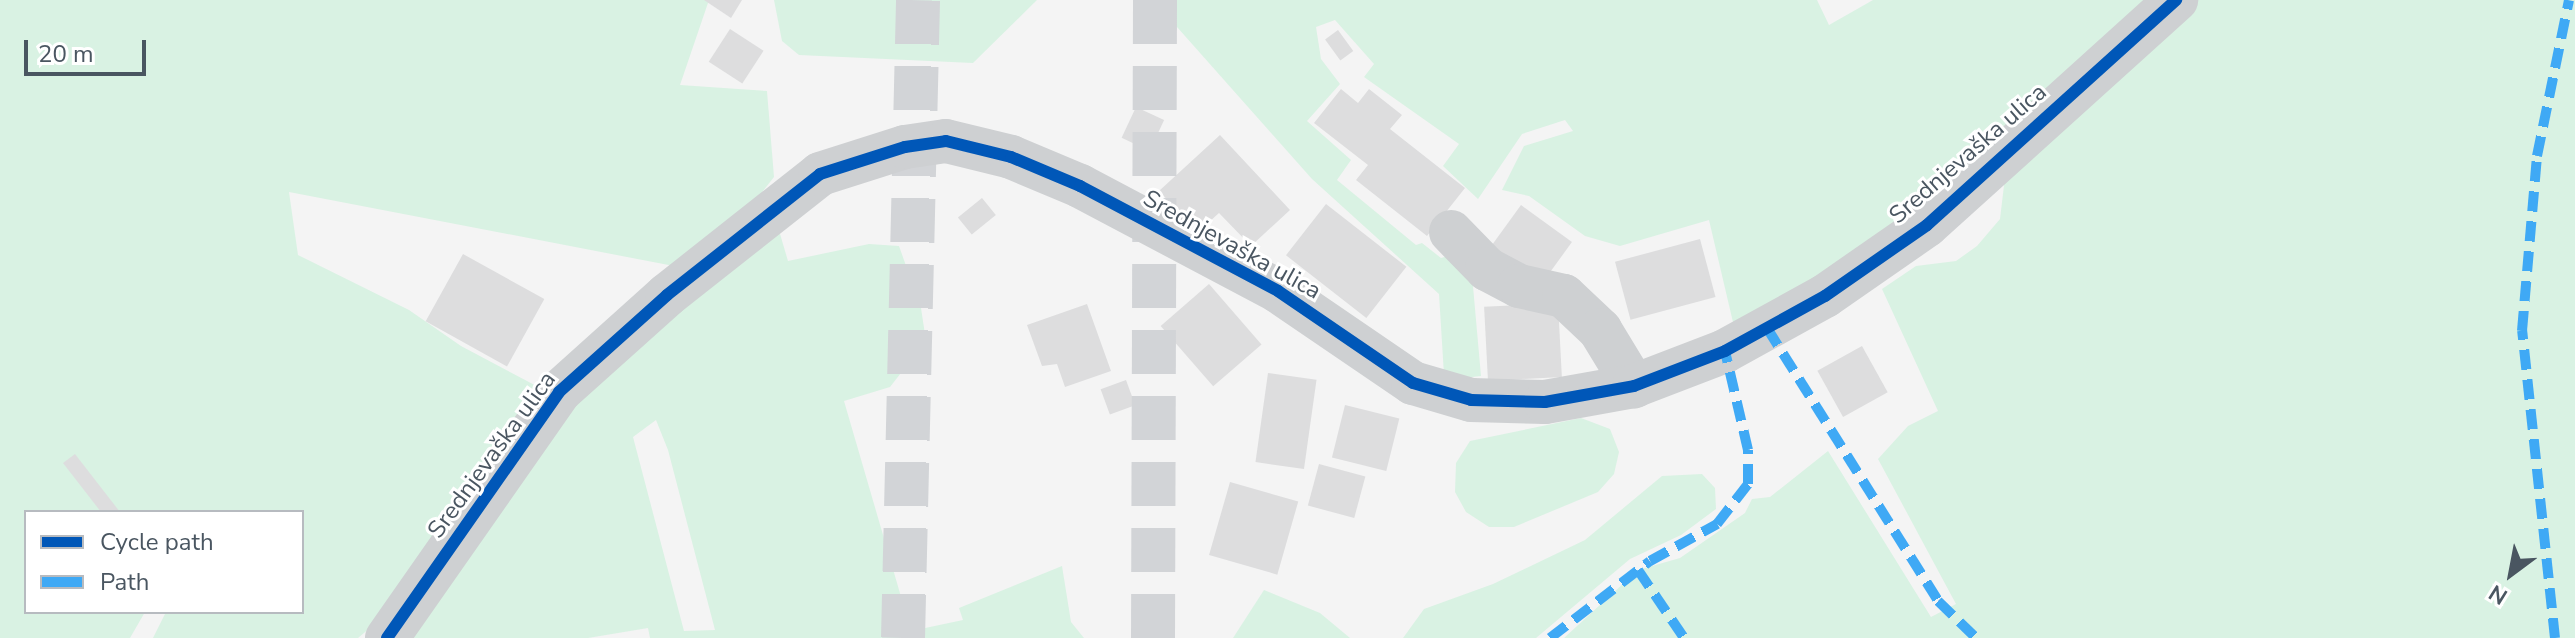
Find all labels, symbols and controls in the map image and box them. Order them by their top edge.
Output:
scale bar [28,24,150,74]
text: 20 m [38,38,94,70]
street label: Srednjevaška ulica [1884,78,2052,230]
street label: Srednjevaška ulica [1138,184,1326,306]
street label: Srednjevaška ulica [422,366,562,544]
legend [24,510,304,614]
text: Cycle path [100,526,214,558]
north arrow [2471,534,2551,614]
text: Path [100,566,149,598]
text: N [2483,577,2513,611]

